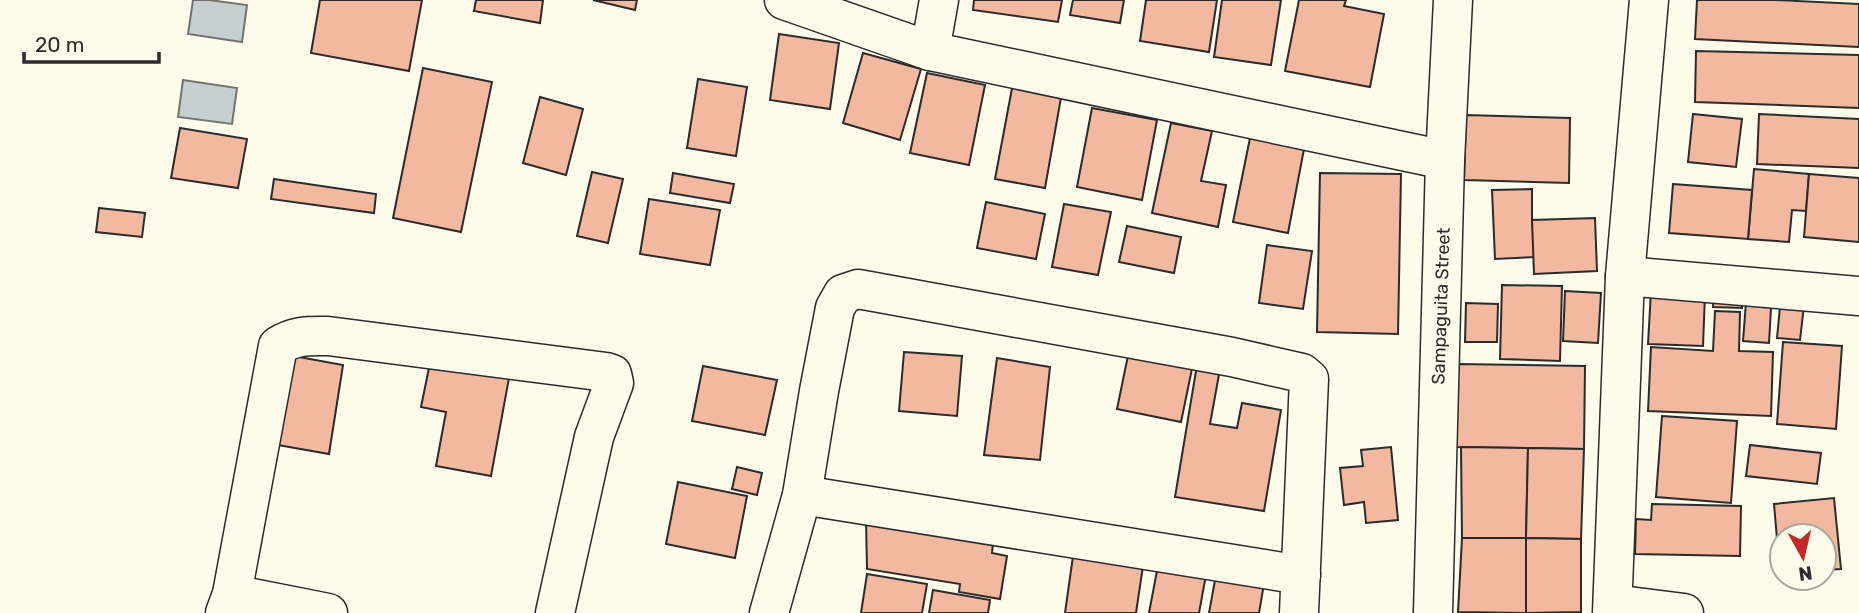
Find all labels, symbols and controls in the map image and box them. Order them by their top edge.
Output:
scale bar [24,21,159,65]
text: 20 m [35,32,84,57]
street label: Sampaguita Street [1427,227,1455,385]
north arrow [1768,522,1838,592]
text: N [1797,561,1814,586]

